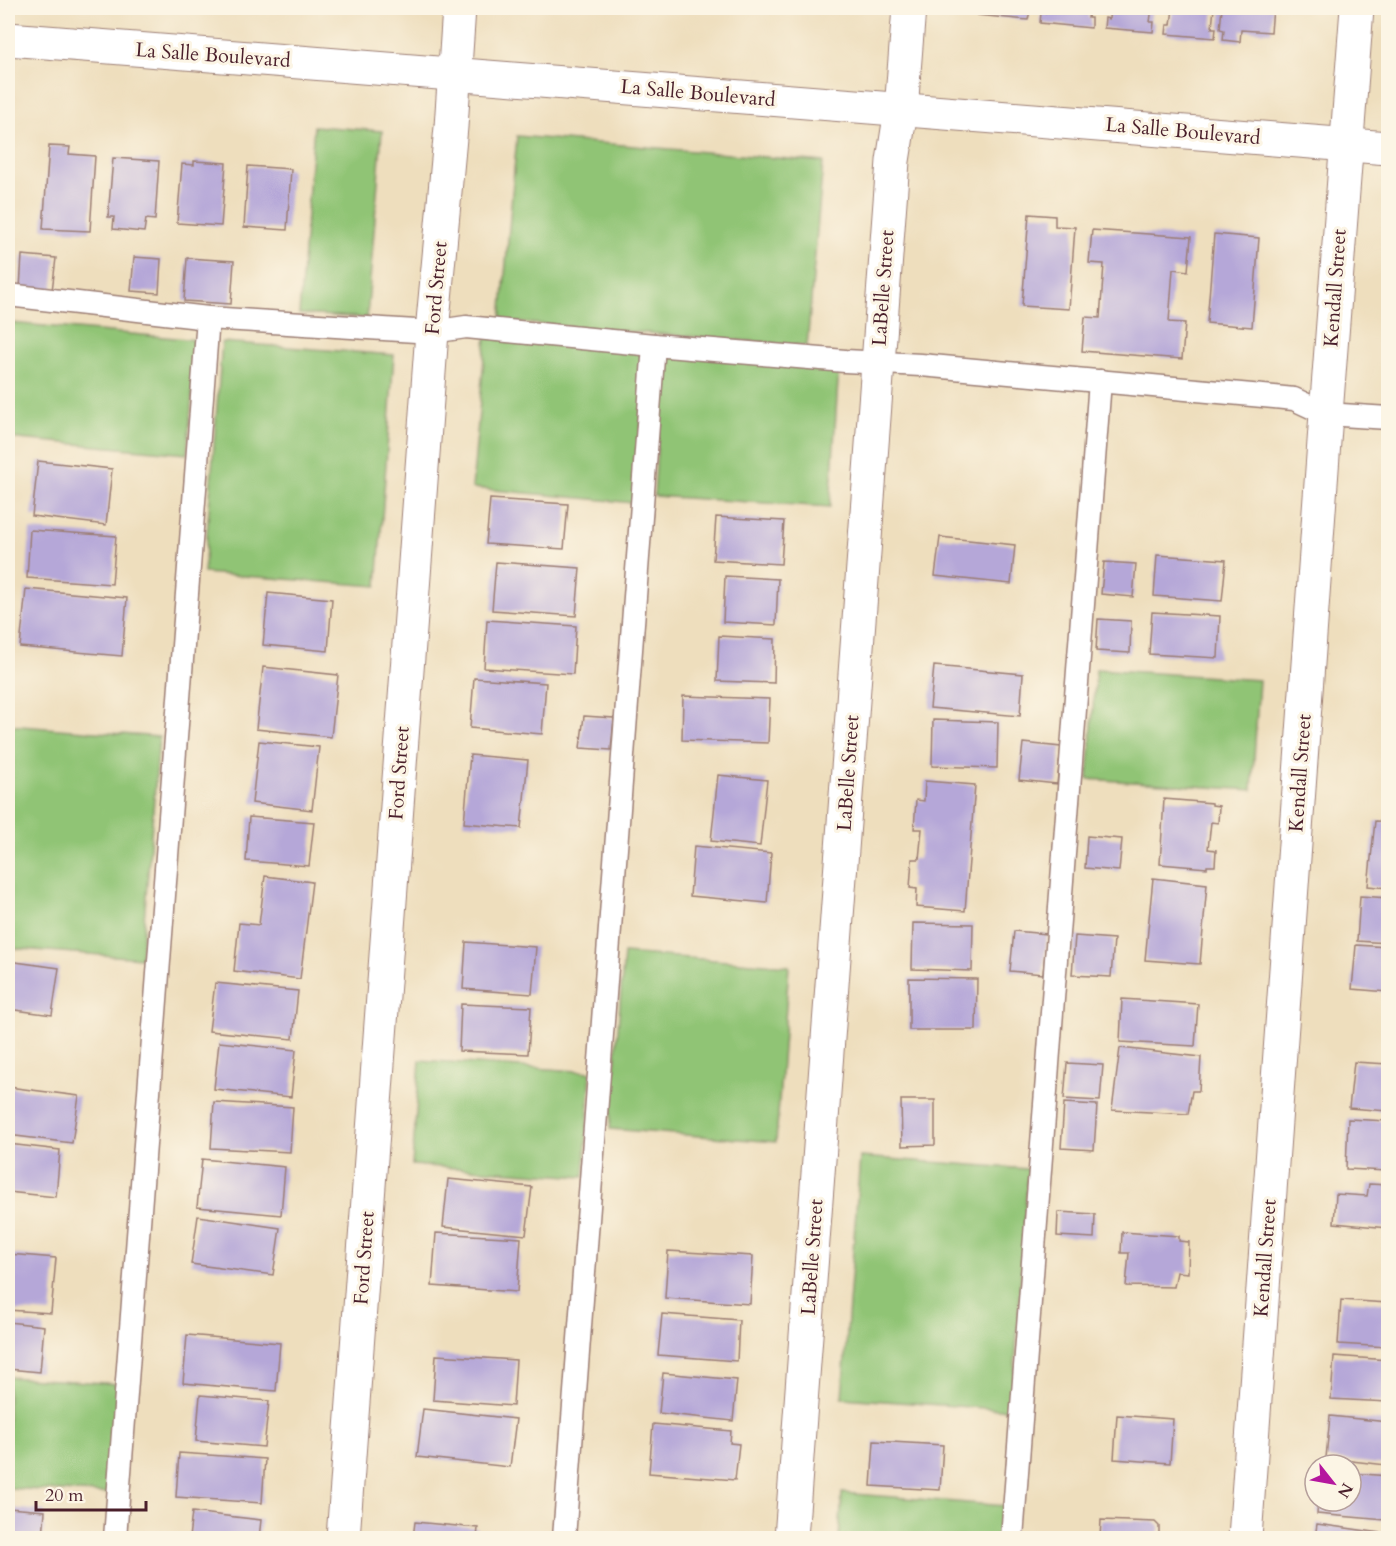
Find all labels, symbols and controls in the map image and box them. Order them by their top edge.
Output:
street label: La Salle Boulevard [134,36,292,74]
street label: La Salle Boulevard [619,73,777,113]
street label: La Salle Boulevard [1104,111,1262,151]
street label: Kendall Street [1317,227,1353,348]
street label: LaBelle Street [865,228,901,347]
street label: Ford Street [418,240,454,336]
street label: Kendall Street [1282,712,1318,833]
street label: LaBelle Street [830,713,866,832]
street label: Ford Street [382,725,416,821]
street label: LaBelle Street [794,1197,830,1316]
street label: Kendall Street [1247,1197,1283,1318]
street label: Ford Street [347,1210,381,1306]
north arrow [1303,1453,1363,1513]
scale bar [36,1474,146,1512]
text: N [1332,1479,1358,1502]
text: 20 m [45,1483,84,1508]

